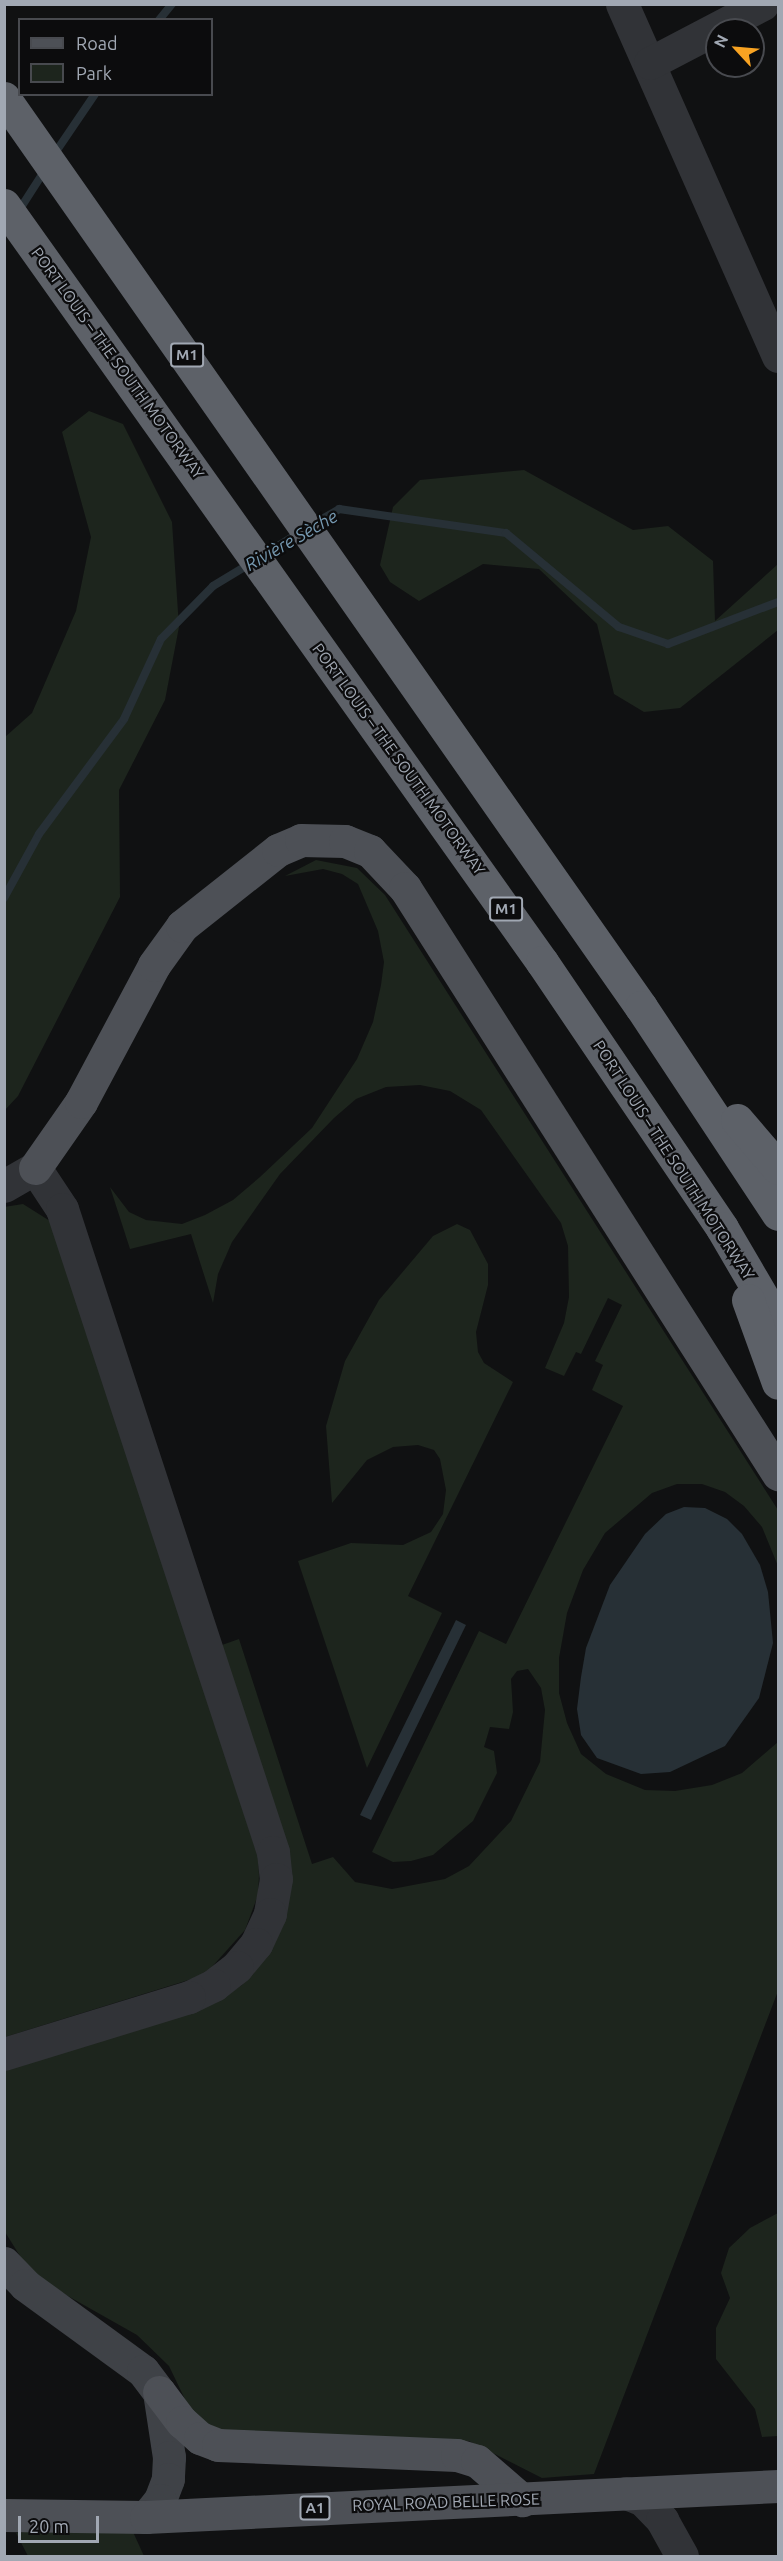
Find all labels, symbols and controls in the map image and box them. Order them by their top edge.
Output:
legend [18,18,213,96]
north arrow [705,18,765,78]
text: N [710,32,731,50]
text: Road [76,33,118,53]
text: Park [76,63,112,83]
street label: PORT LOUIS – THE SOUTH MOTORWAY [27,243,209,483]
road number: M1 [169,343,205,367]
water label: Rivière Sèche [241,505,341,575]
street label: PORT LOUIS – THE SOUTH MOTORWAY [308,639,490,879]
road number: M1 [488,897,524,921]
street label: PORT LOUIS – THE SOUTH MOTORWAY [589,1037,759,1283]
street label: ROYAL ROAD BELLE ROSE [352,2489,540,2515]
road number: A1 [298,2496,332,2520]
scale bar [21,2504,102,2542]
text: 20 m [29,2516,69,2536]

